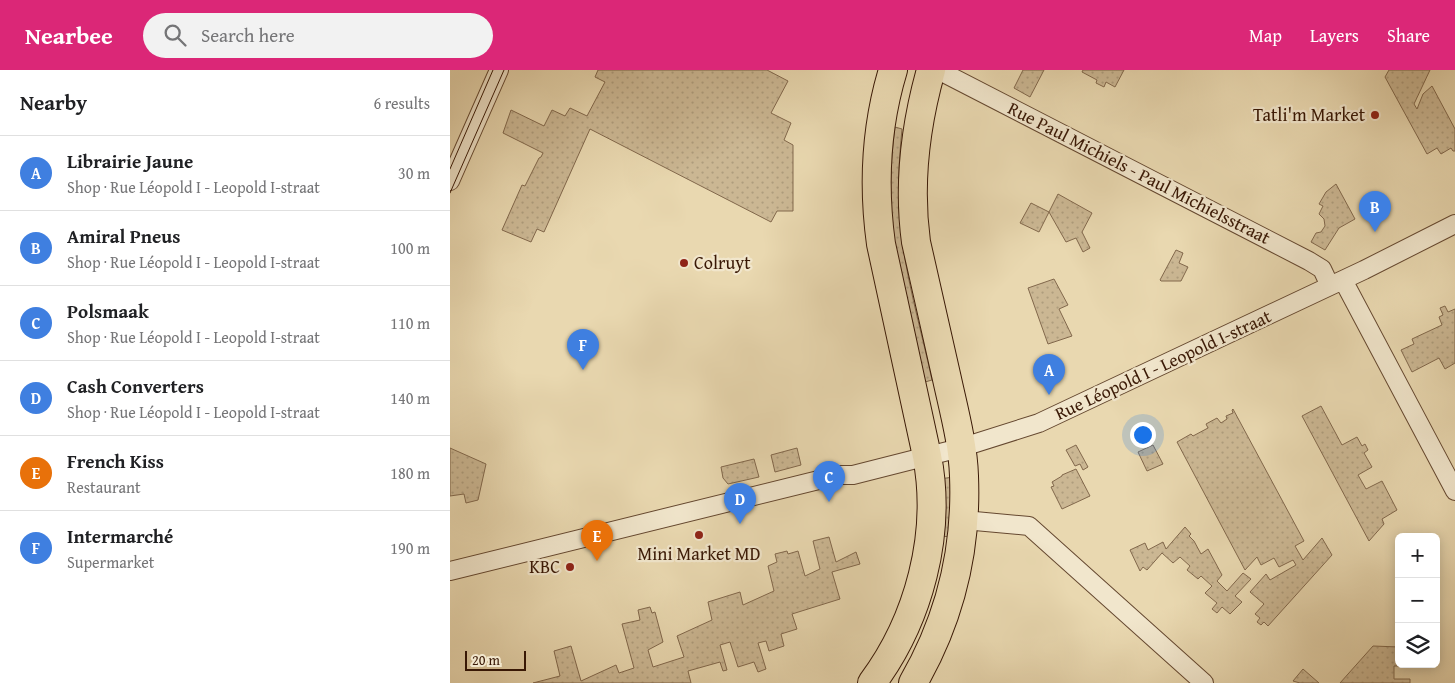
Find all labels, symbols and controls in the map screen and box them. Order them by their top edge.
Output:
search box [143,13,493,58]
text: Nearbee [25,18,113,53]
icon: search [161,21,189,49]
text: Search here [201,21,295,49]
text: Map [1249,22,1282,49]
text: Layers [1310,22,1359,49]
text: Share [1387,22,1430,49]
text: Nearby [20,87,87,118]
text: 6 results [373,91,430,115]
street label: Rue Paul Michiels - Paul Michielsstraat [1003,94,1276,251]
place label: Tatli'm Market [1253,101,1366,128]
marker: Tatli'm Market [1369,109,1381,121]
text: Librairie Jaune [67,147,193,175]
text: A [31,161,41,185]
text: 30 m [398,161,430,185]
text: Shop · Rue Léopold I - Leopold I-straat [67,175,320,199]
pin: B [1359,191,1391,232]
text: Amiral Pneus [67,222,180,250]
text: B [31,236,41,260]
text: 100 m [390,236,430,260]
place label: Colruyt [694,249,751,276]
text: Shop · Rue Léopold I - Leopold I-straat [67,250,320,274]
marker: Colruyt [678,257,690,269]
text: Polsmaak [67,297,149,325]
street label: Rue Léopold I - Leopold I-straat [1050,302,1276,427]
text: C [31,311,41,335]
text: 110 m [390,311,430,335]
text: Shop · Rue Léopold I - Leopold I-straat [67,325,320,349]
pin: F [567,329,599,370]
pin: A [1033,354,1065,395]
text: Cash Converters [67,372,204,400]
text: D [31,386,41,410]
text: 140 m [390,386,430,410]
text: Shop · Rue Léopold I - Leopold I-straat [67,400,320,424]
your location [1130,422,1156,448]
text: French Kiss [67,447,164,475]
text: E [32,461,40,485]
text: 180 m [390,461,430,485]
pin: C [813,461,845,502]
text: Restaurant [67,475,141,499]
pin: D [724,483,756,524]
pin: E [581,520,613,561]
text: Intermarché [67,522,173,550]
marker: Mini Market MD [693,529,705,541]
map controls [1395,533,1440,668]
button: + [1395,533,1440,578]
text: F [32,536,40,560]
text: 190 m [390,536,430,560]
place label: Mini Market MD [638,540,760,567]
text: Supermarket [67,550,154,574]
place label: KBC [529,553,560,580]
marker: KBC [564,561,576,573]
button: − [1395,578,1440,623]
button: layers [1395,623,1440,668]
scale bar [465,648,526,671]
text: 20 m [472,650,500,670]

